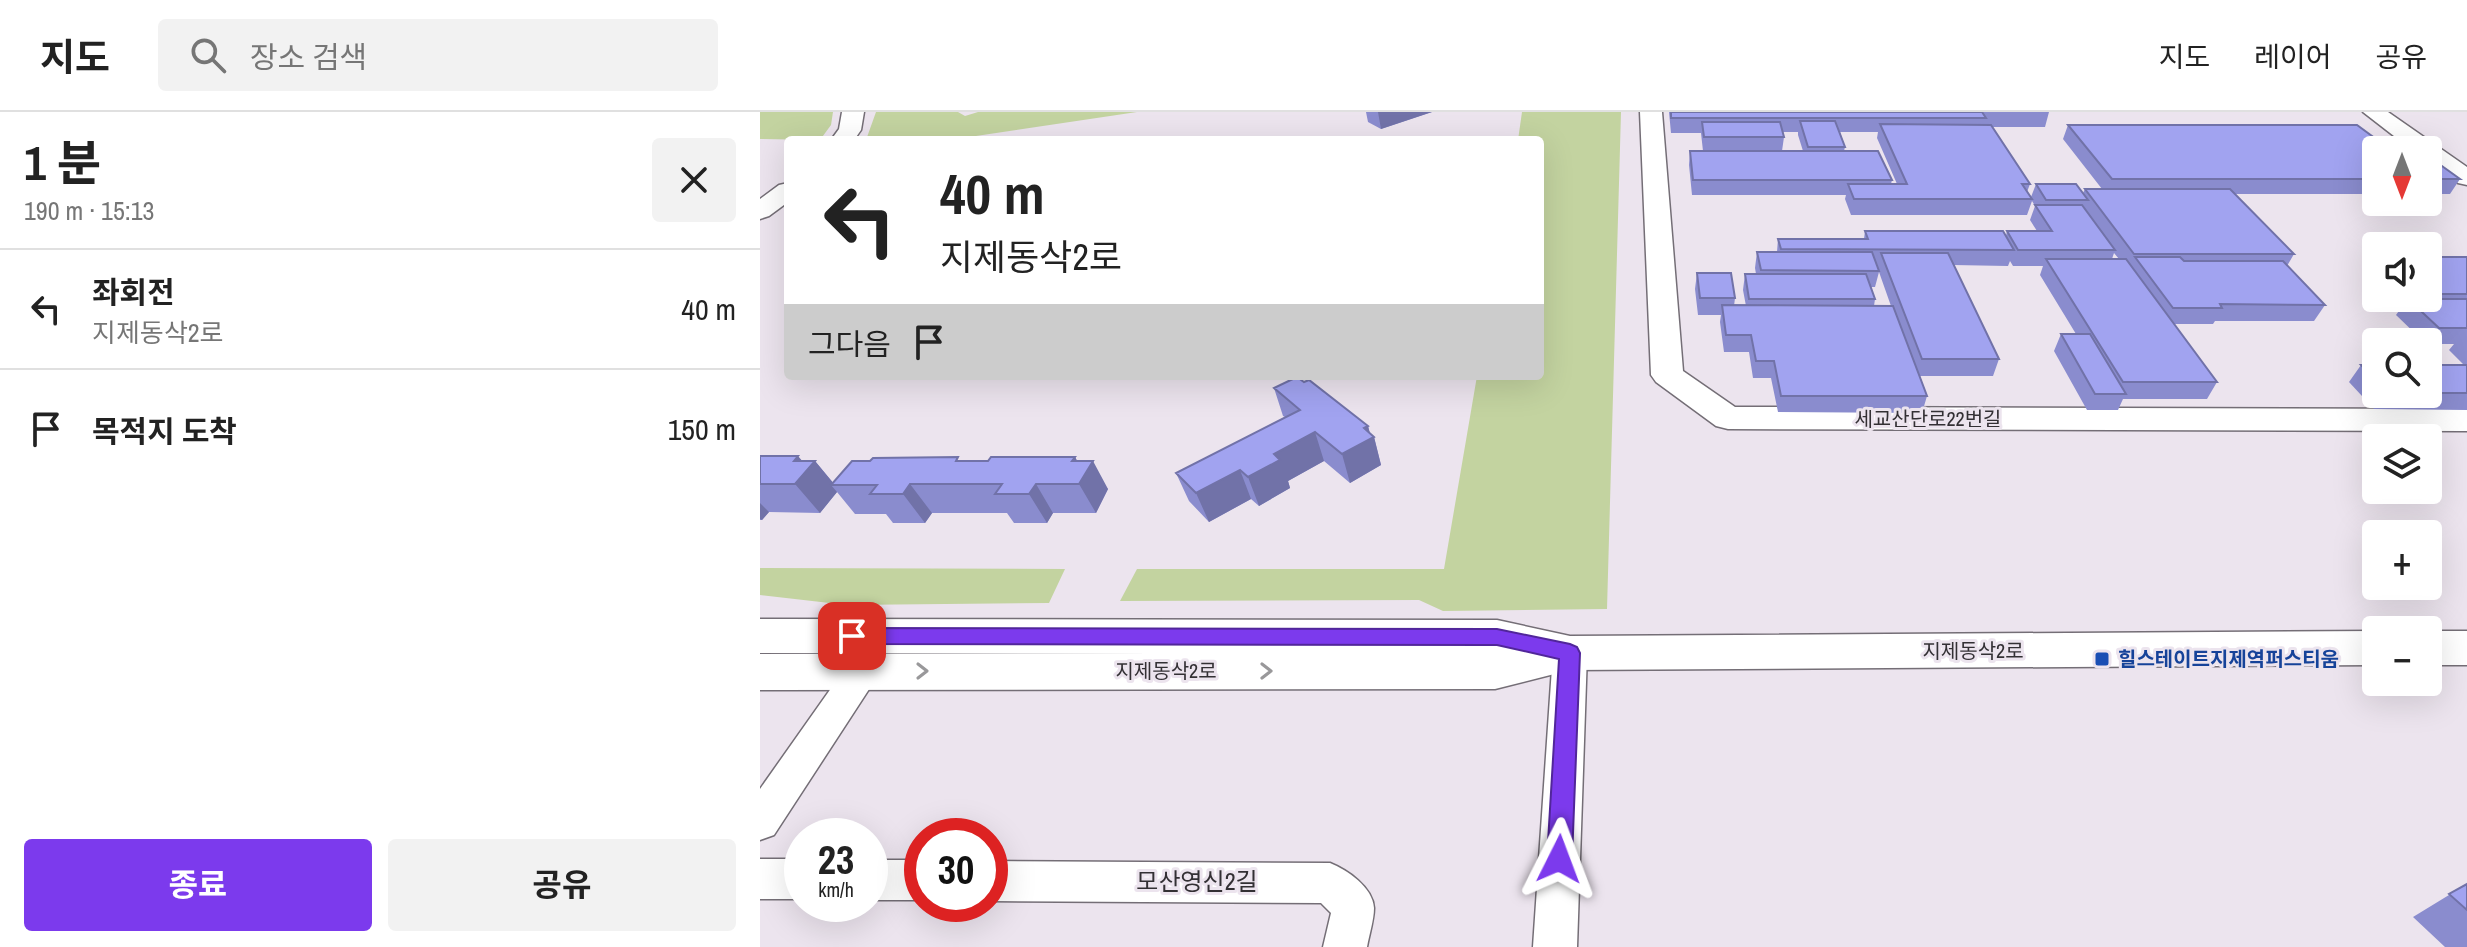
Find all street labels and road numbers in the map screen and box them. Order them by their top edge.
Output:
street label: 세교산단로22번길 [1854,405,2002,432]
street label: 지제동삭2로 [1922,637,2024,664]
street label: 지제동삭2로 [1115,657,1217,684]
street label: 모산영신2길 [1136,865,1258,897]

